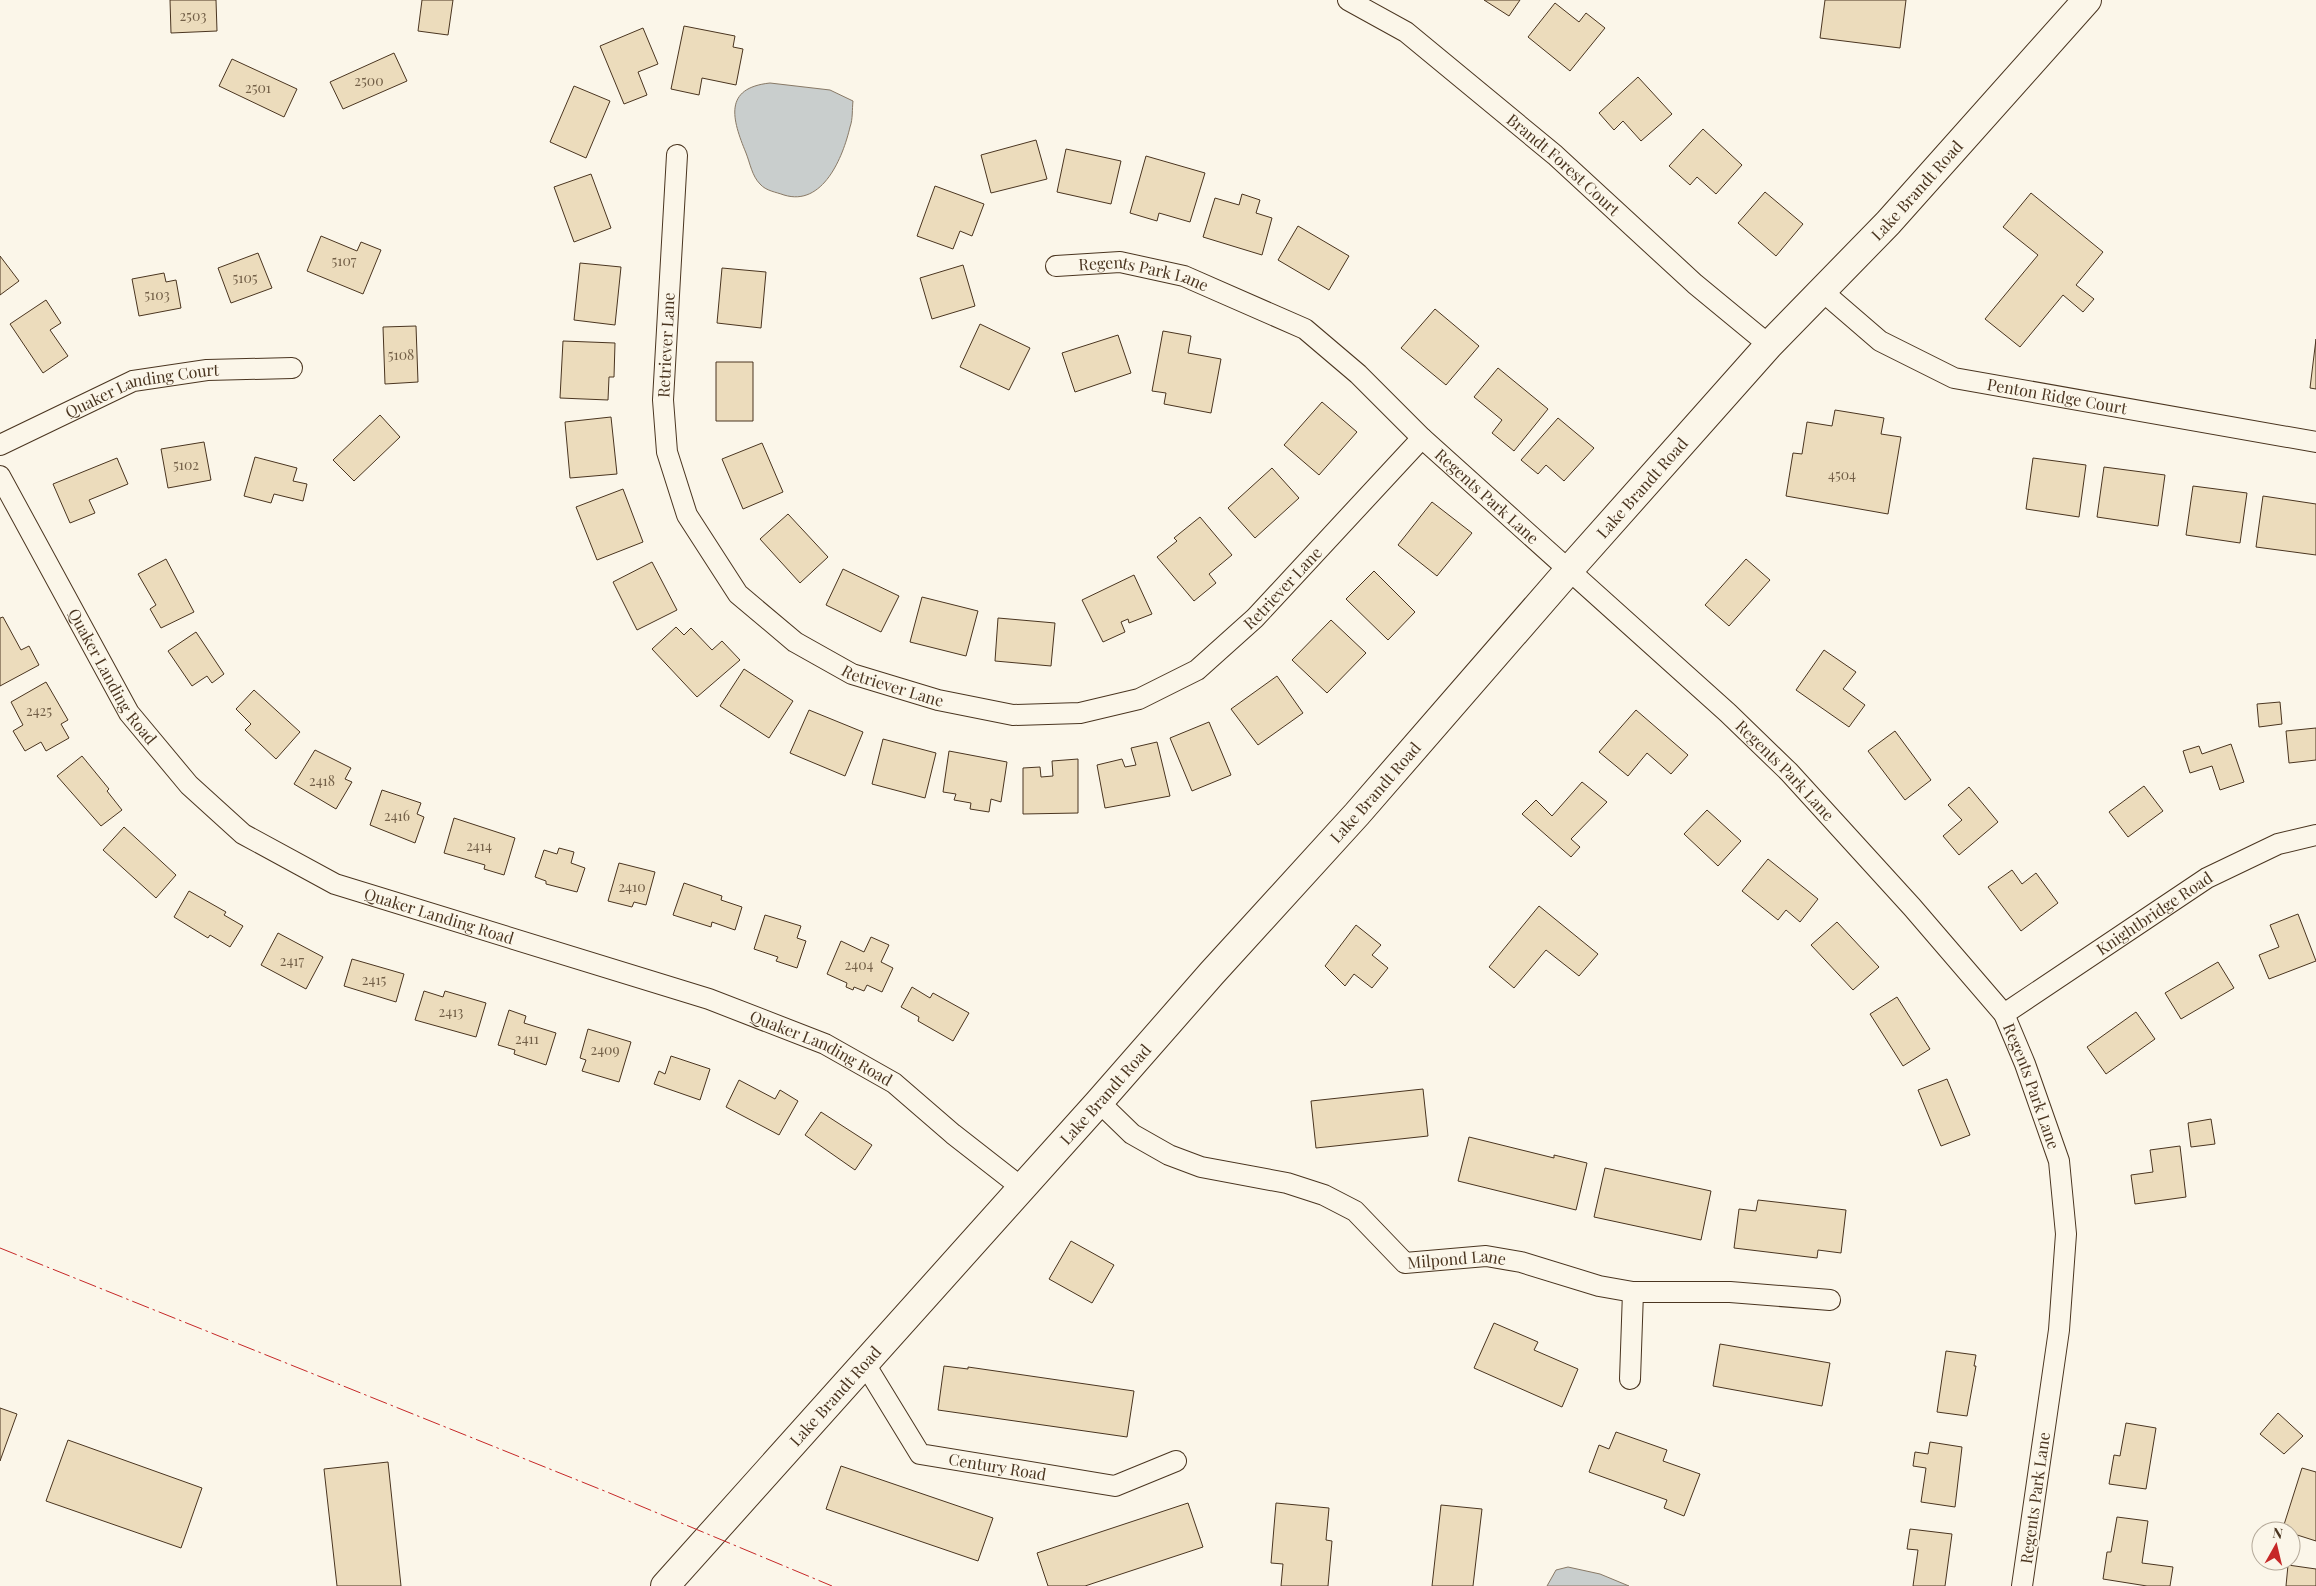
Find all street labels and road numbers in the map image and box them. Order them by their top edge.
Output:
street label: Brandt Forest Court [1503,109,1625,220]
street label: Lake Brandt Road [1866,136,1967,244]
street label: Regents Park Lane [1078,251,1212,296]
street label: Retriever Lane [652,292,679,398]
street label: Quaker Landing Court [61,359,220,422]
street label: Penton Ridge Court [1986,373,2129,418]
street label: Lake Brandt Road [1592,433,1692,542]
street label: Regents Park Lane [1431,444,1544,548]
street label: Retriever Lane [1239,542,1326,634]
street label: Quaker Landing Road [64,604,162,749]
street label: Retriever Lane [838,659,945,711]
street label: Regents Park Lane [1731,715,1839,825]
street label: Lake Brandt Road [1325,737,1425,847]
street label: Knightbridge Road [2092,866,2216,959]
street label: Quaker Landing Road [362,883,517,948]
street label: Quaker Landing Road [747,1005,896,1090]
street label: Regents Park Lane [1999,1020,2065,1152]
street label: Lake Brandt Road [1055,1039,1155,1149]
street label: Milpond Lane [1406,1245,1508,1273]
street label: Lake Brandt Road [784,1341,885,1450]
street label: Regents Park Lane [2015,1431,2054,1565]
street label: Century Road [947,1448,1048,1485]

